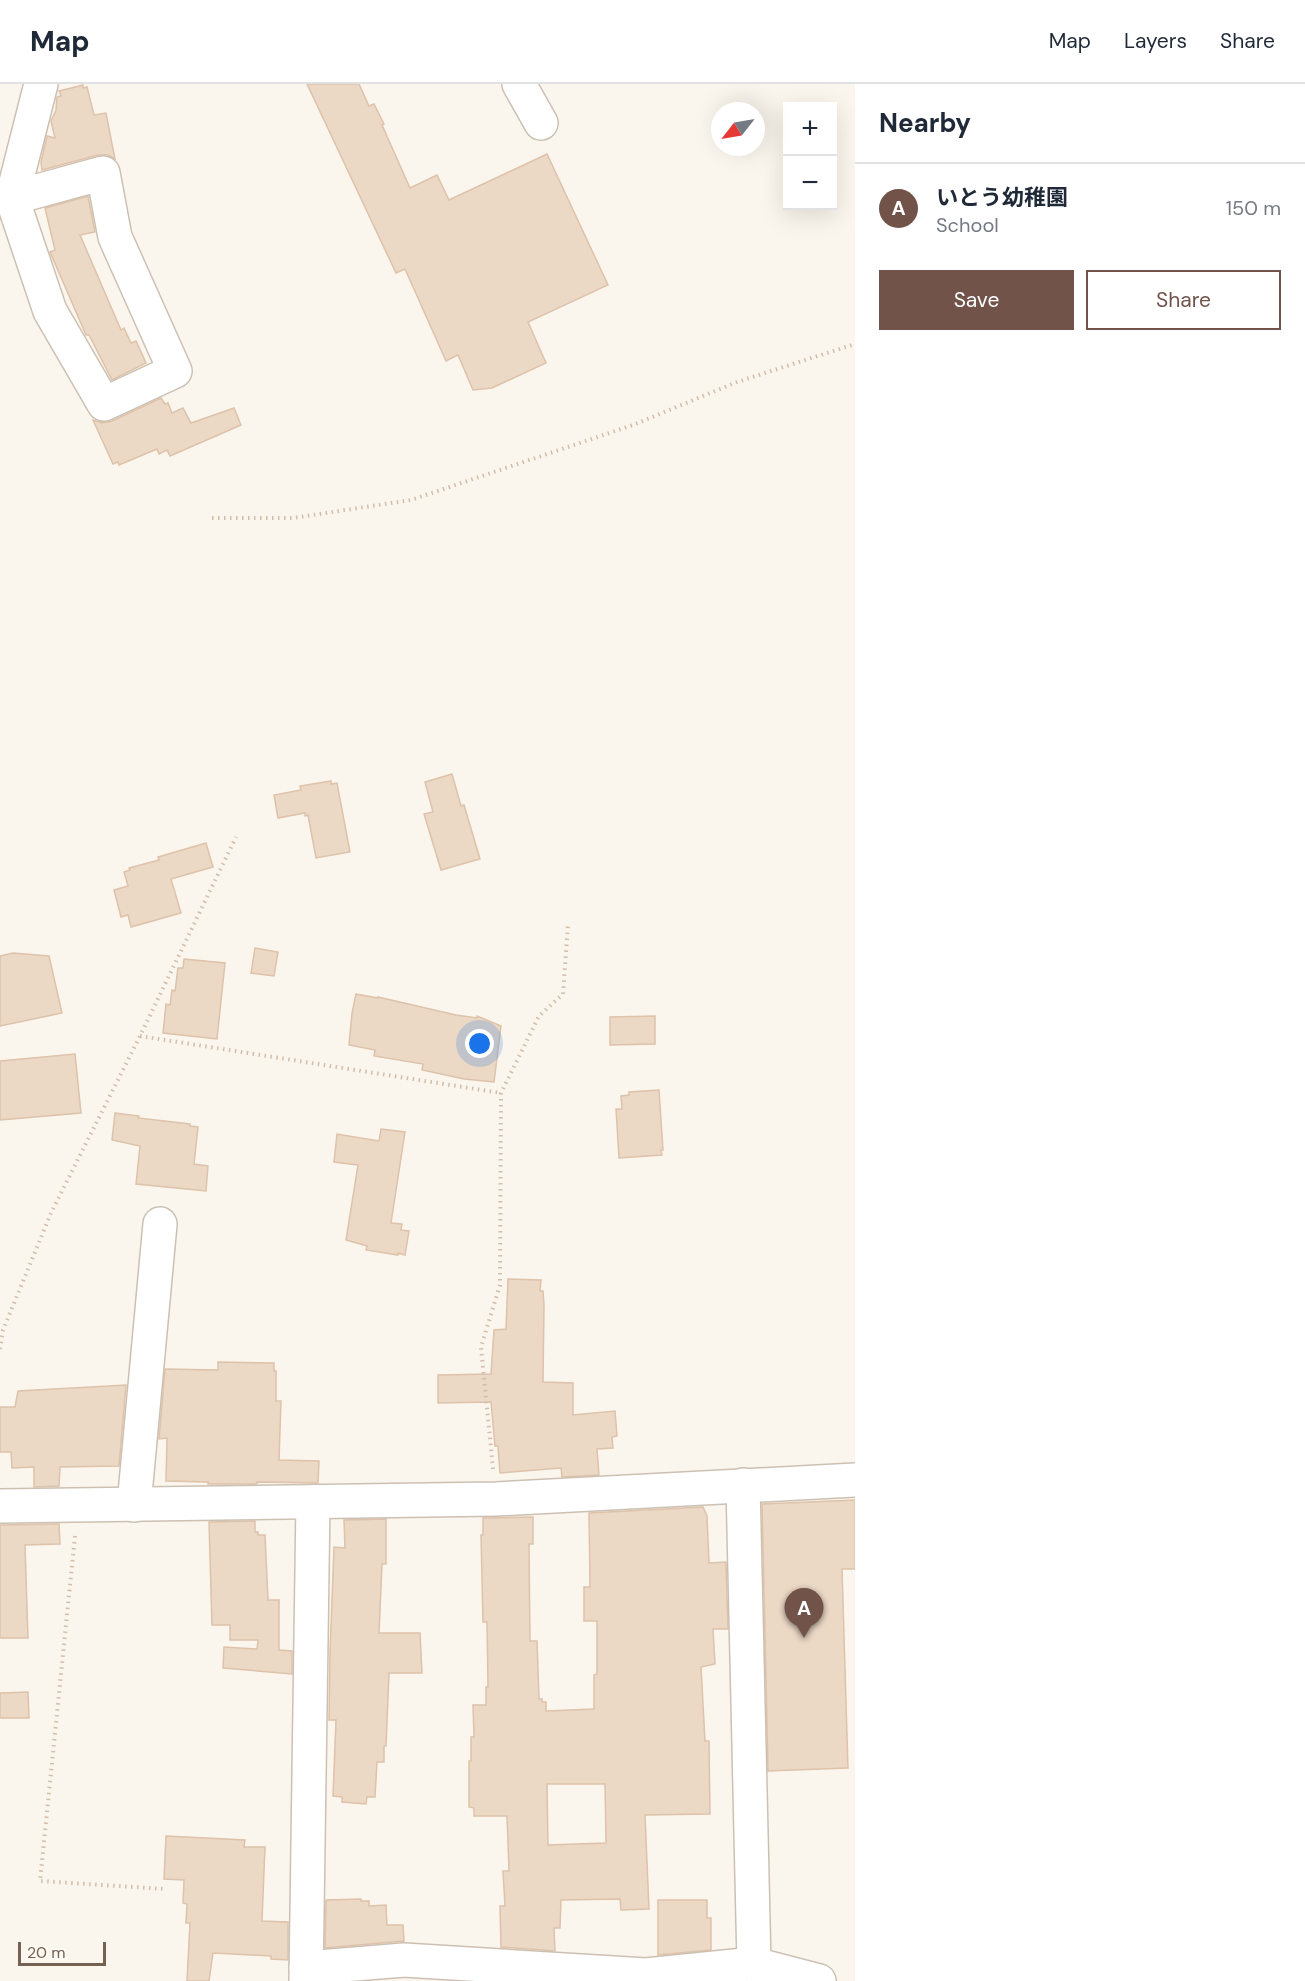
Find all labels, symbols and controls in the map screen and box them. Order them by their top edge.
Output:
text: Map [30,23,90,60]
text: Map [1049,27,1091,55]
text: Layers [1124,27,1187,55]
text: Share [1220,27,1275,55]
north arrow [711,102,765,156]
map controls [783,102,837,210]
button: + [783,102,837,156]
text: Nearby [879,106,971,140]
button: − [783,156,837,210]
text: いとう幼稚園 [936,183,1068,212]
text: A [891,195,906,221]
text: 150 m [1226,195,1281,221]
text: School [936,212,999,238]
button: Save [879,270,1074,330]
button: Share [1086,270,1281,330]
your location [465,1029,494,1058]
pin: A [784,1588,824,1638]
scale bar [18,1939,106,1966]
text: 20 m [27,1942,66,1963]

